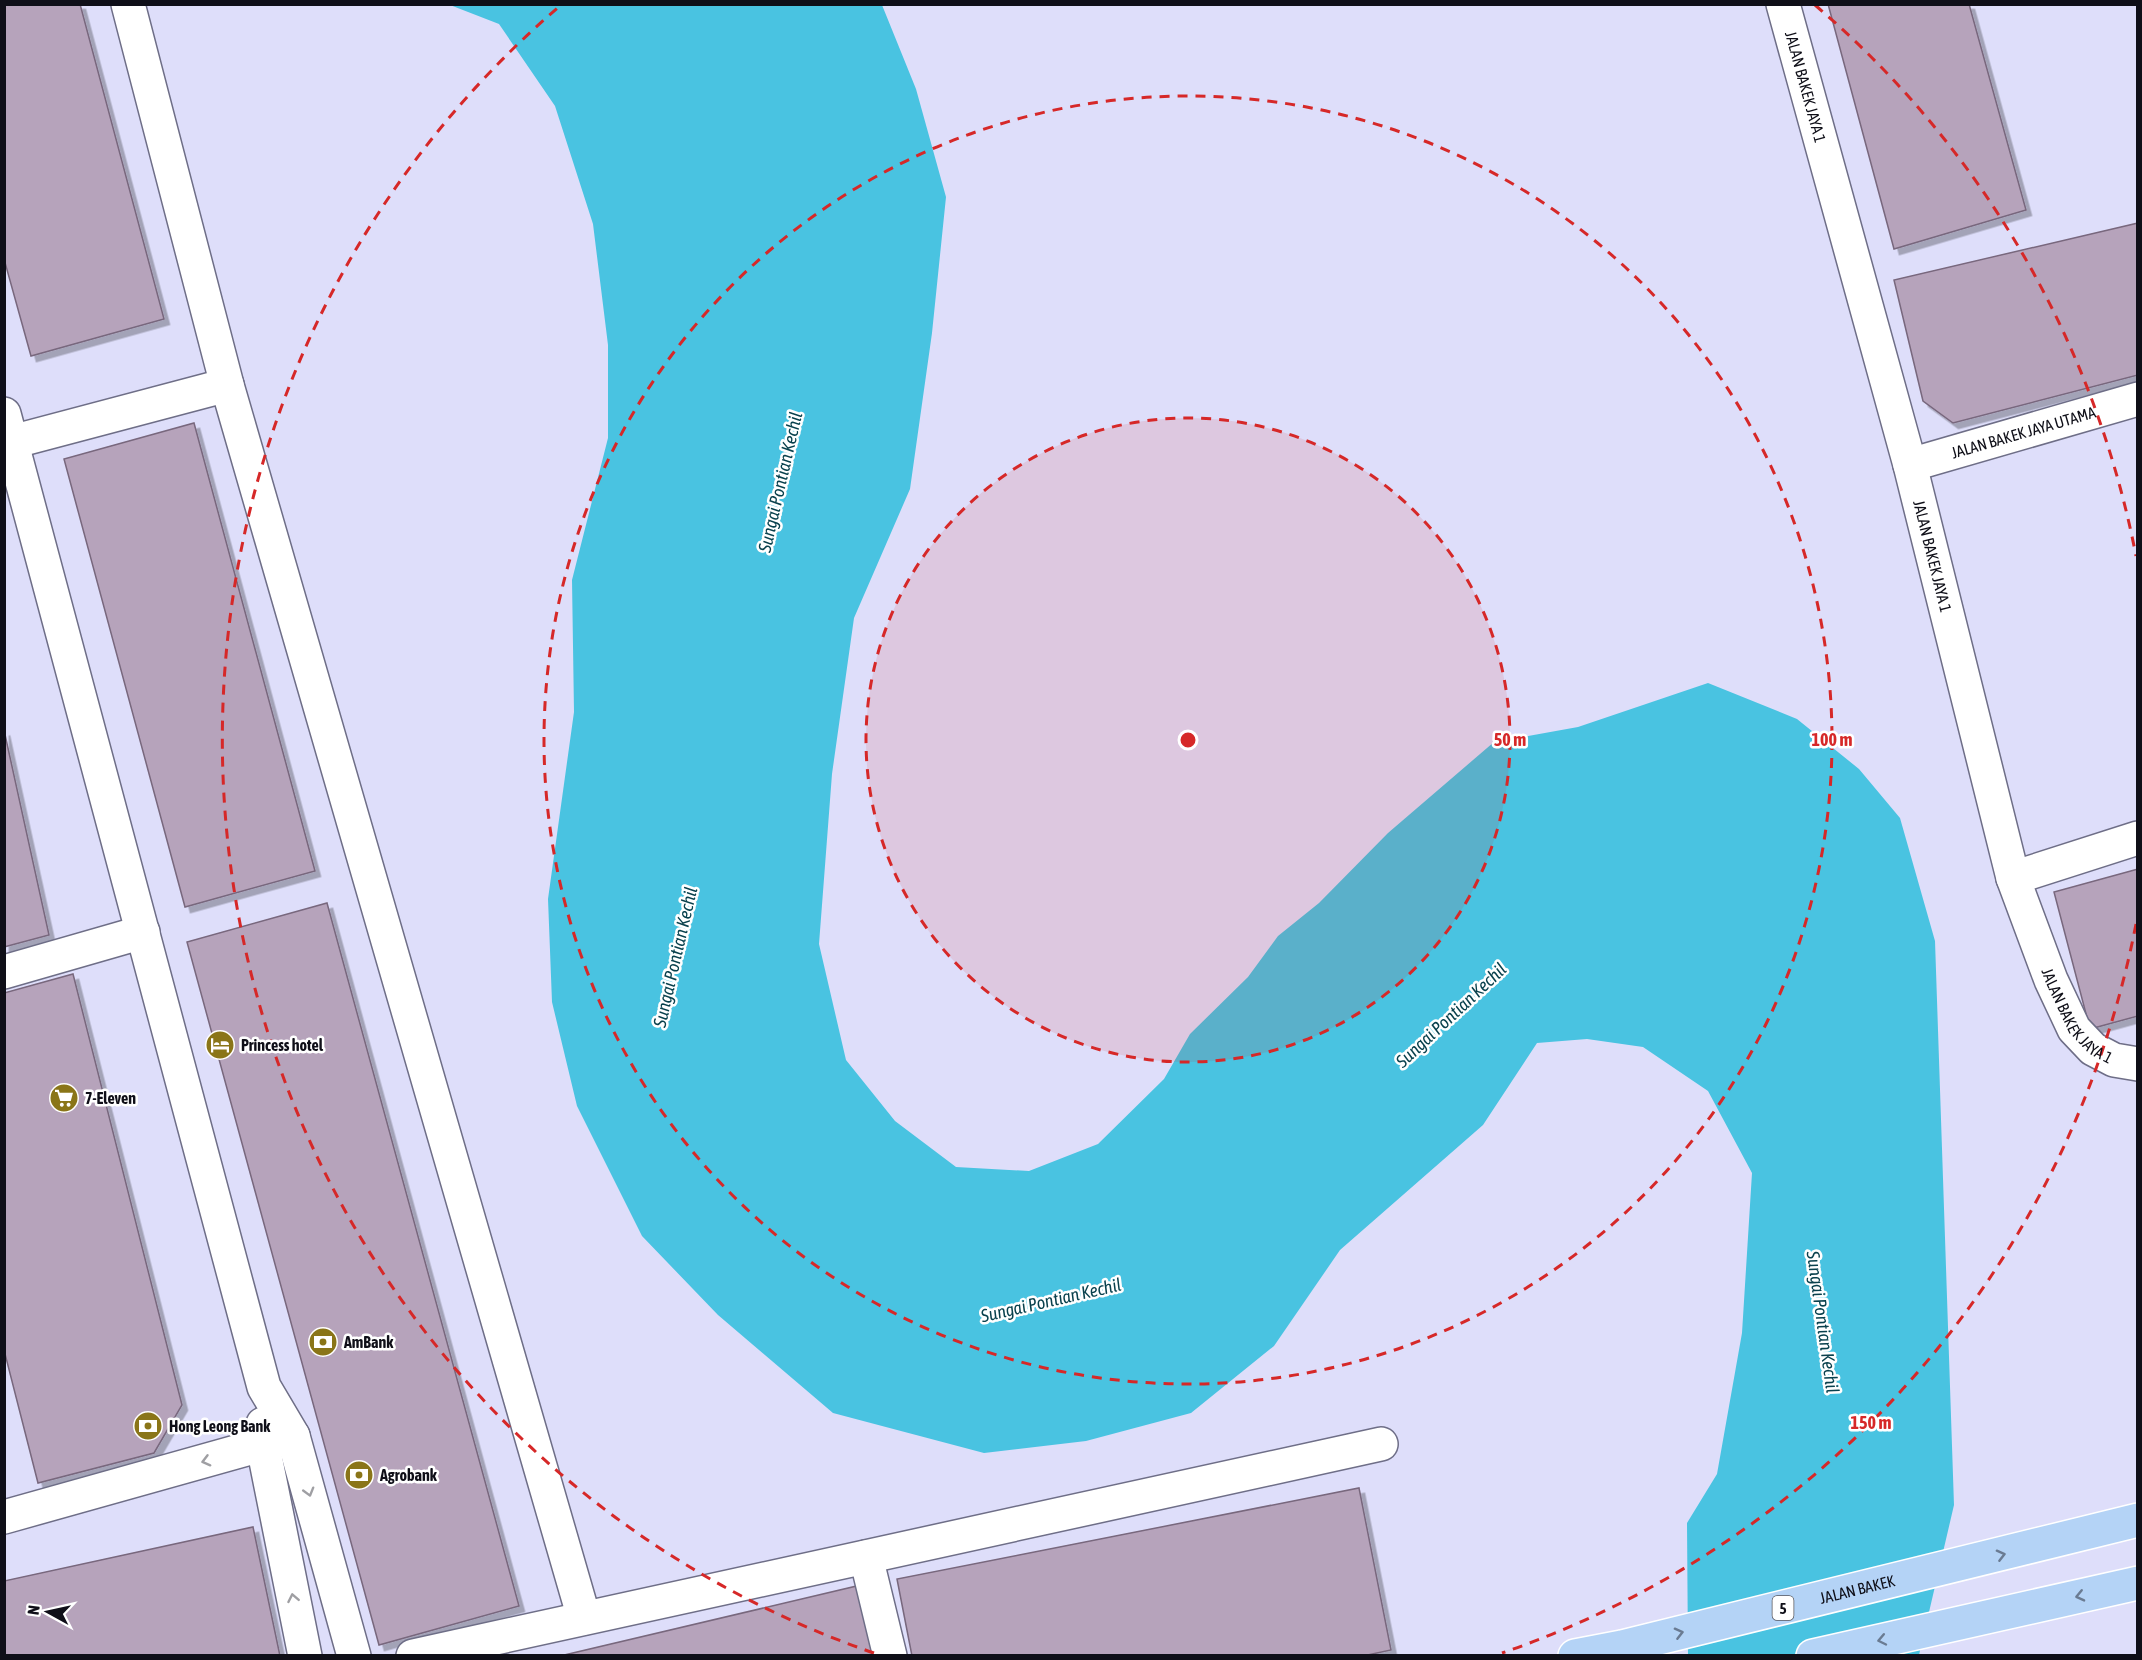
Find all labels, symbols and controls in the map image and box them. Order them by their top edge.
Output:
street label: JALAN BAKEK JAYA 1 [1782,29,1830,145]
street label: JALAN BAKEK JAYA UTAMA [1949,403,2098,462]
water label: Sungai Pontian Kechil [753,410,806,555]
street label: JALAN BAKEK JAYA 1 [1910,498,1955,614]
text: 50 m [1494,729,1526,750]
text: 100 m [1812,729,1852,750]
centre of rings [1178,730,1198,750]
water label: Sungai Pontian Kechil [648,885,701,1030]
water label: Sungai Pontian Kechil [1391,958,1511,1072]
street label: JALAN BAKEK JAYA 1 [2038,965,2116,1067]
hotel icon: Princess hotel [204,1029,236,1061]
place label: Princess hotel [241,1036,324,1054]
supermarket icon: 7-Eleven [48,1082,80,1114]
place label: 7-Eleven [85,1089,136,1107]
water label: Sungai Pontian Kechil [1802,1249,1843,1394]
water label: Sungai Pontian Kechil [978,1274,1123,1327]
bank icon: AmBank [307,1326,339,1358]
place label: AmBank [343,1333,394,1351]
bank icon: Hong Leong Bank [132,1410,164,1442]
text: 150 m [1851,1412,1891,1433]
place label: Hong Leong Bank [169,1417,271,1435]
one-way arrow [202,1454,212,1467]
bank icon: Agrobank [343,1459,375,1491]
place label: Agrobank [379,1466,438,1484]
one-way arrow [301,1487,314,1497]
one-way arrow [1996,1549,2006,1562]
street label: JALAN BAKEK [1818,1571,1897,1607]
north arrow [18,1582,78,1642]
one-way arrow [2076,1589,2086,1602]
one-way arrow [287,1593,300,1603]
road number: 5 [1772,1596,1794,1620]
text: N [24,1604,43,1616]
one-way arrow [1673,1628,1683,1641]
one-way arrow [1877,1633,1887,1646]

